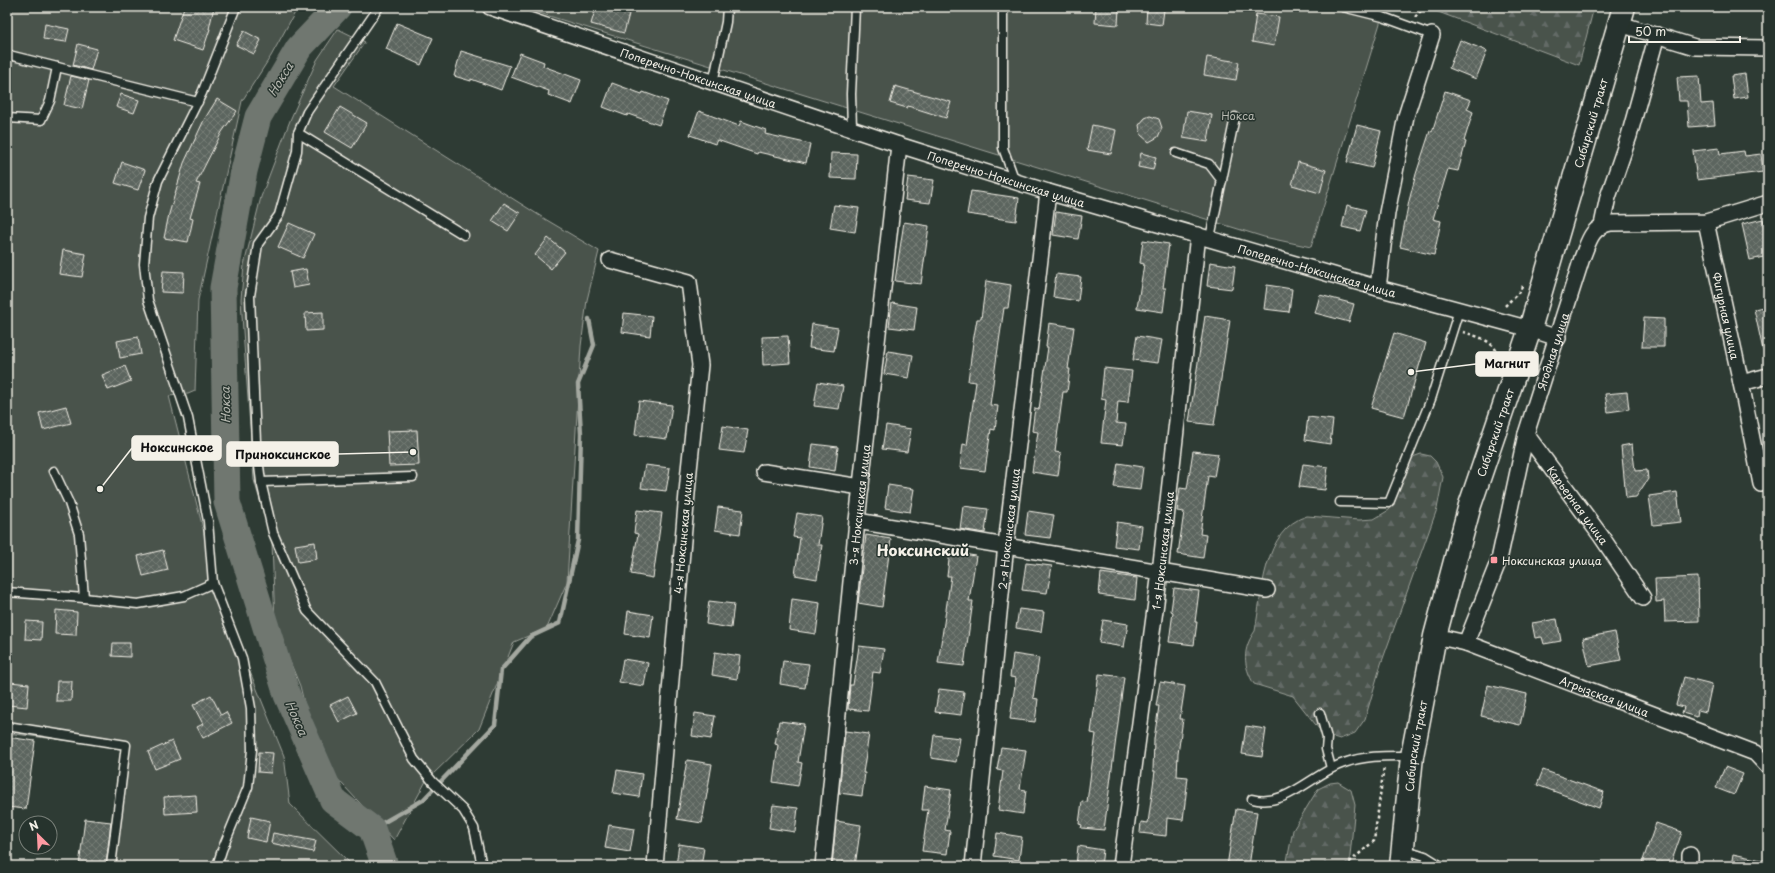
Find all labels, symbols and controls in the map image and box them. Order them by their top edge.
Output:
scale bar [1629,18,1740,44]
text: 50 m [1635,22,1666,40]
street label: Поперечно-Ноксинская улица [618,43,779,112]
water label: Нокса [263,58,297,99]
street label: Сибирский тракт [1569,75,1612,170]
park label: Нокса [1221,107,1255,124]
street label: Поперечно-Ноксинская улица [926,146,1087,211]
street label: Поперечно-Ноксинская улица [1236,239,1398,301]
street label: Фигурная улица [1709,271,1744,361]
street label: Ягодная улица [1532,310,1573,392]
callout: Магнит [1476,352,1538,376]
text: Магнит [1484,354,1531,372]
street label: Сибирский тракт [1472,385,1518,479]
water label: Нокса [216,386,234,424]
callout: Ноксинское [132,436,221,460]
text: Ноксинское [141,438,214,456]
callout: Приноксинское [227,442,338,466]
street label: 3-я Ноксинская улица [844,443,874,566]
text: Приноксинское [235,445,331,463]
street label: Карьерная улица [1543,462,1613,548]
street label: 2-я Ноксинская улица [993,467,1024,590]
street label: 4-я Ноксинская улица [669,472,697,594]
street label: 1-я Ноксинская улица [1147,490,1178,611]
district label: Ноксинский [877,538,969,561]
place label: Ноксинская улица [1502,552,1602,569]
marker: Ноксинская улица [1489,555,1499,565]
street label: Агрызская улица [1558,671,1652,720]
water label: Нокса [281,698,313,739]
street label: Сибирский тракт [1400,698,1431,792]
north arrow [18,815,58,855]
text: N [26,816,41,835]

